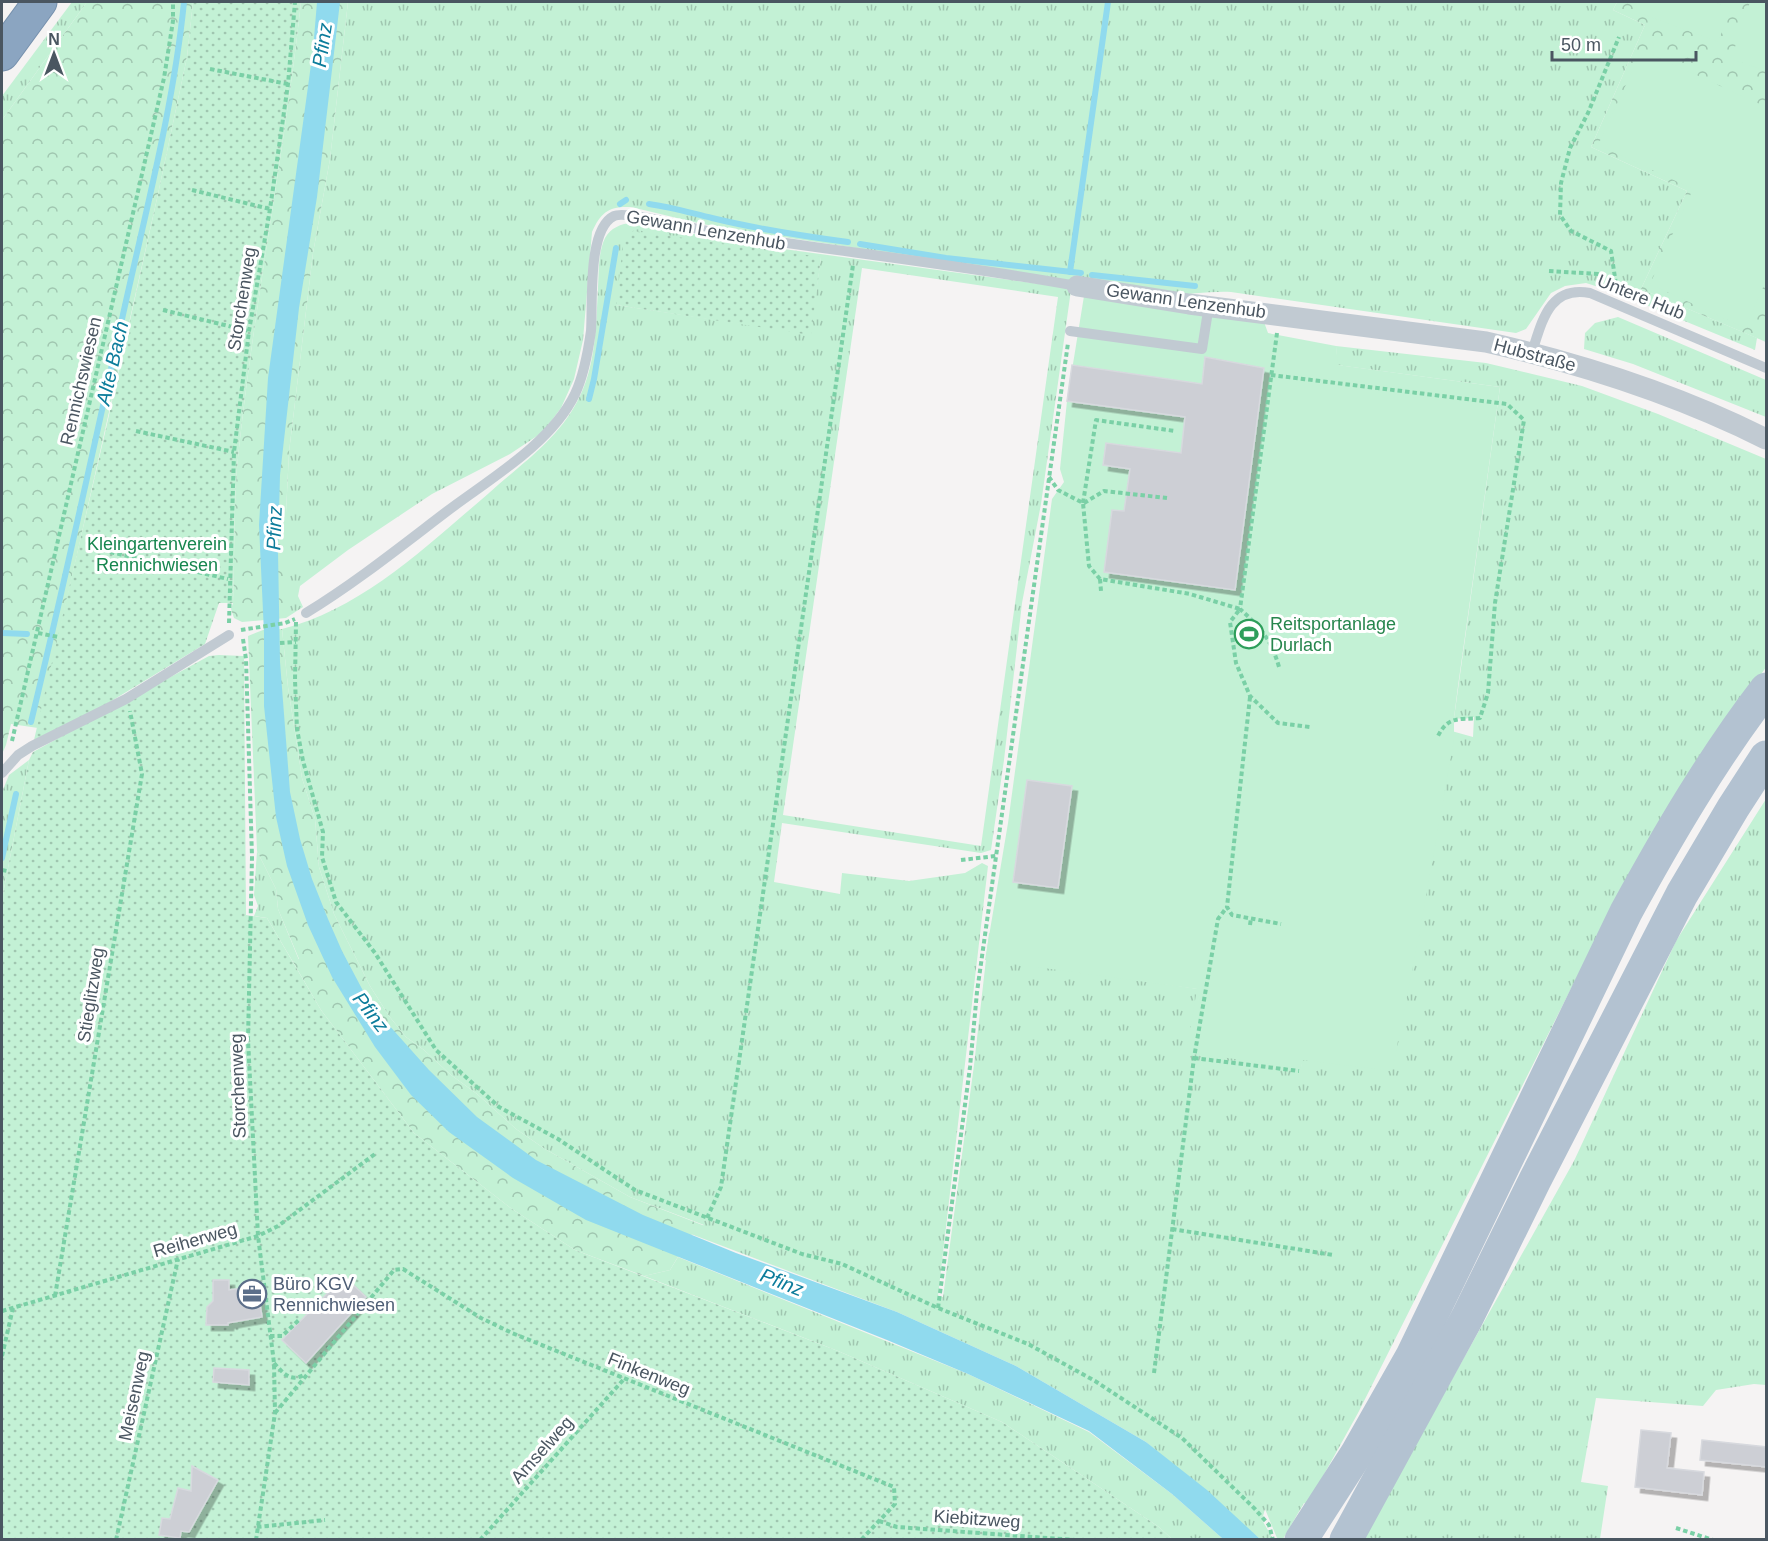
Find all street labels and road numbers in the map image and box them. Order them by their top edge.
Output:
street label: Gewann Lenzenhub [625,206,787,254]
street label: Storchenweg [224,246,260,352]
street label: Untere Hub [1595,270,1687,324]
street label: Gewann Lenzenhub [1105,280,1267,322]
street label: Rennichswiesen [57,315,105,447]
street label: Hubstraße [1492,334,1578,376]
street label: Stieglitzweg [74,946,108,1044]
street label: Storchenweg [226,1033,250,1139]
street label: Reiherweg [151,1219,239,1261]
street label: Finkenweg [605,1348,693,1400]
street label: Meisenweg [115,1349,153,1443]
street label: Amselweg [507,1412,577,1488]
street label: Kiebitzweg [933,1506,1021,1532]

